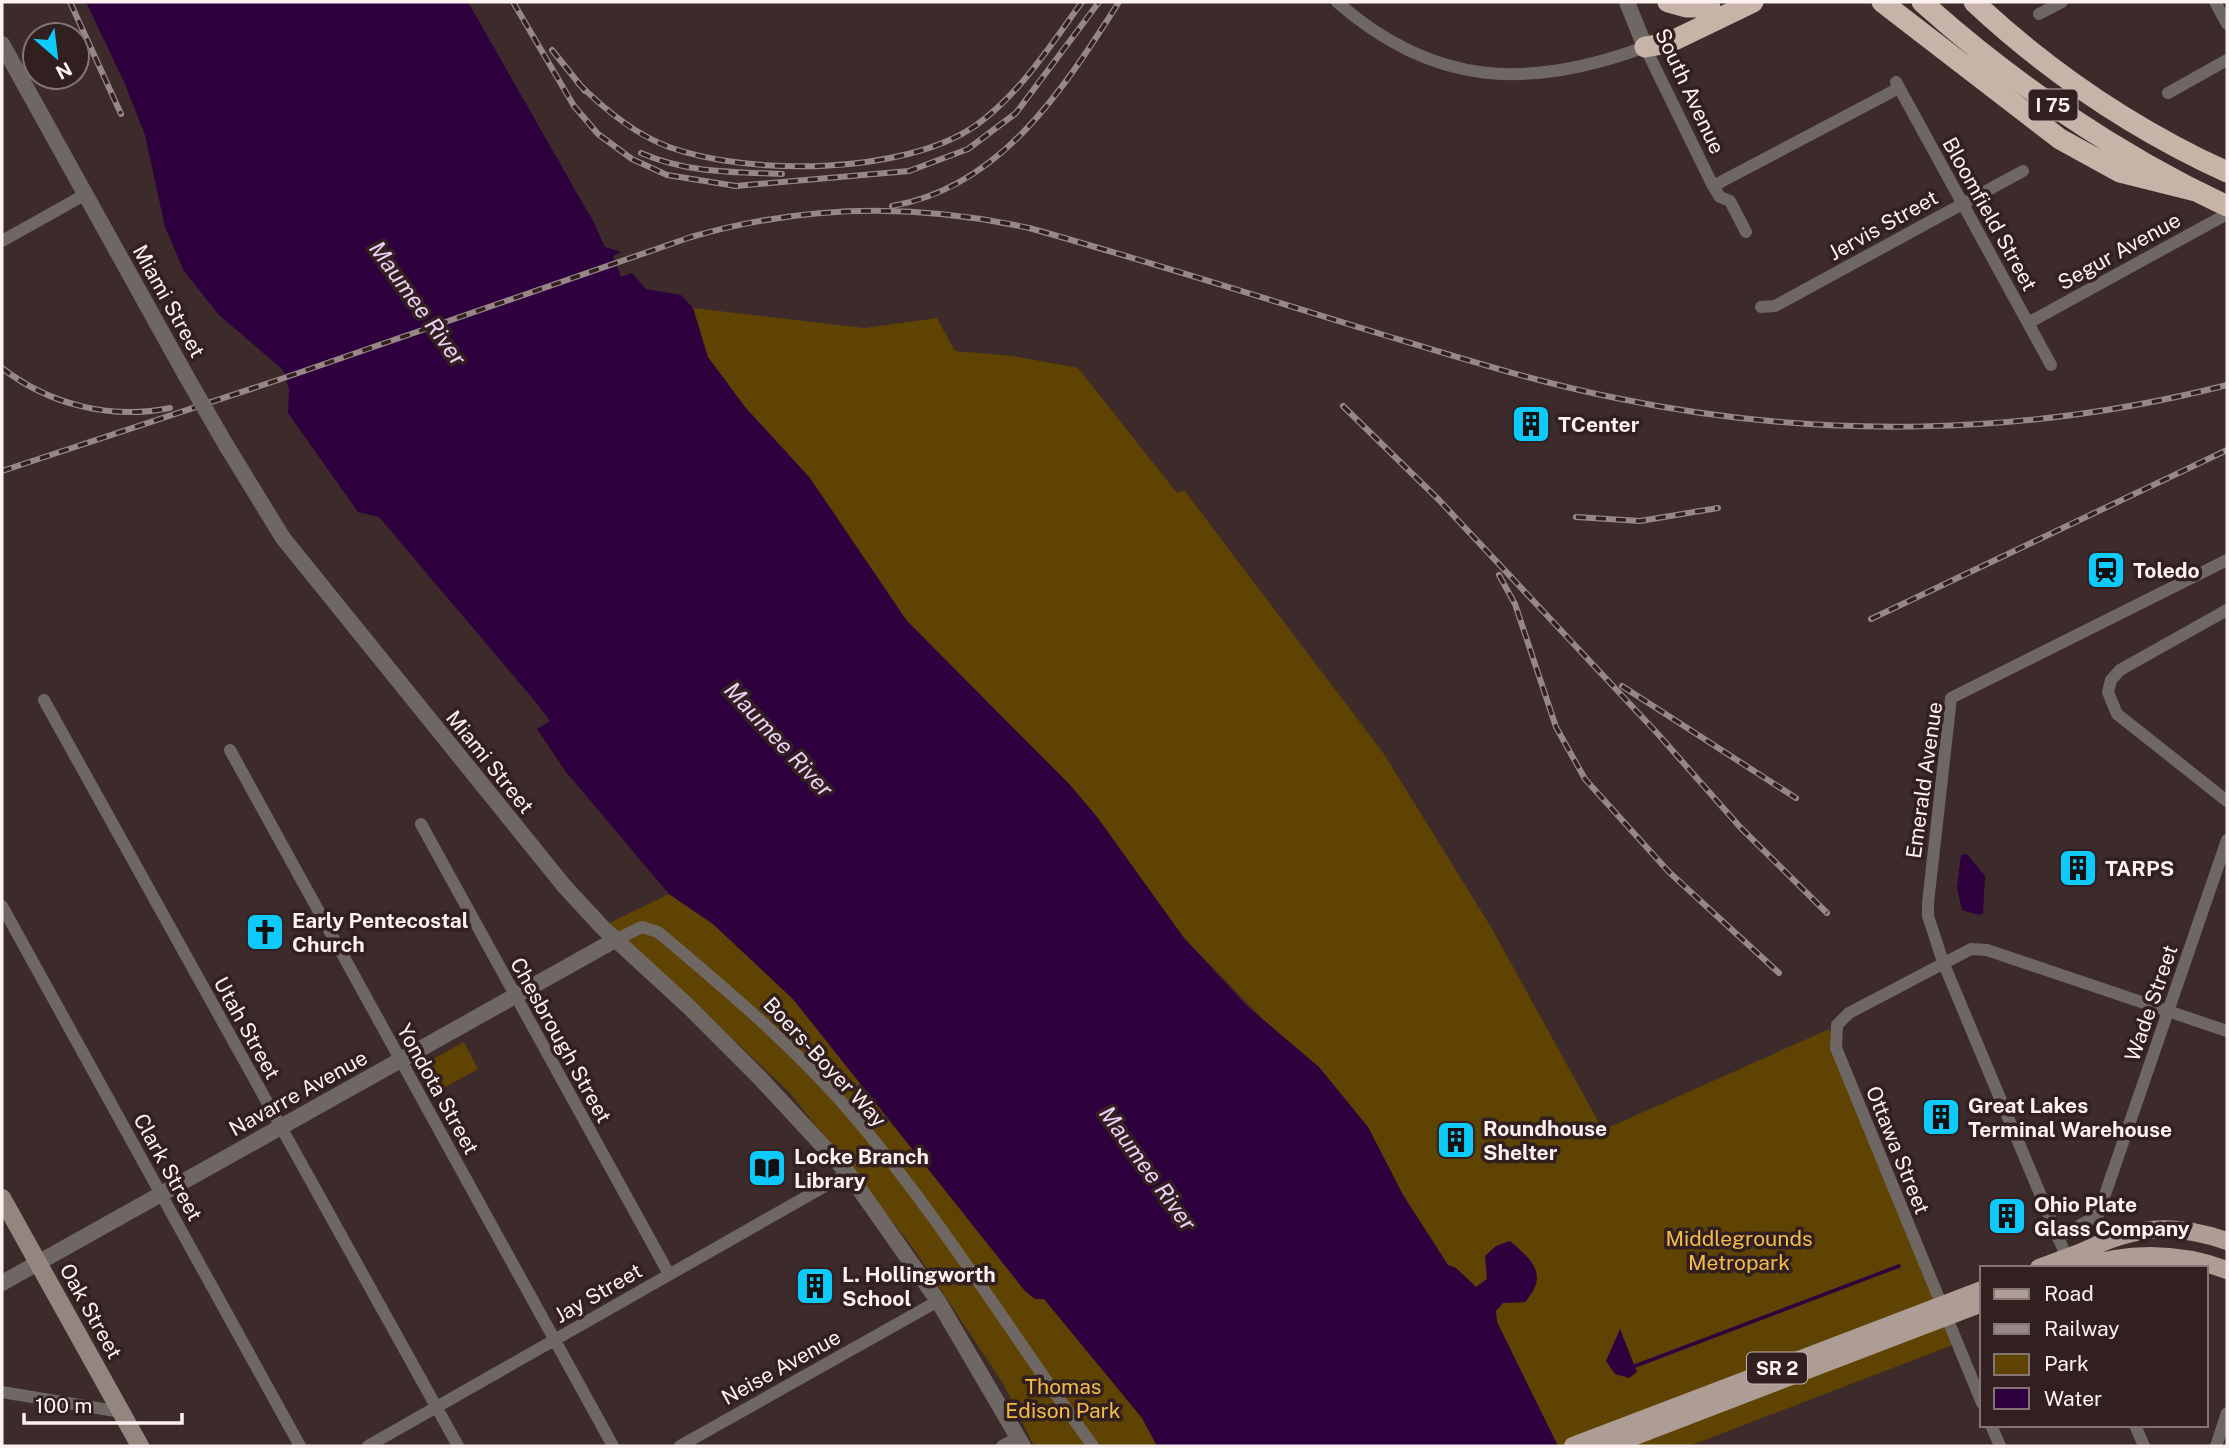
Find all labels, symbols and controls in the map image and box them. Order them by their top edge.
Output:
north arrow [21,21,91,91]
street label: South Avenue [1650,24,1730,158]
text: N [52,58,76,84]
road number: I 75 [2028,90,2078,120]
street label: Bloomfield Street [1937,133,2043,295]
street label: Jervis Street [1824,185,1942,265]
street label: Segur Avenue [2053,207,2185,295]
water label: Maumee River [364,236,472,371]
street label: Miami Street [128,240,210,362]
building icon: TCenter [1510,403,1552,445]
place label: TCenter [1558,412,1640,437]
station icon: Toledo [2085,549,2127,591]
place label: Toledo [2133,558,2200,583]
water label: Maumee River [719,676,839,802]
street label: Emerald Avenue [1901,700,1947,860]
street label: Miami Street [441,705,539,819]
building icon: TARPS [2057,847,2099,889]
place label: TARPS [2105,856,2174,881]
place label: Early Pentecostal Church [292,908,469,957]
church icon: Early Pentecostal Church [244,911,286,953]
street label: Wade Street [2119,942,2183,1064]
street label: Chesbrough Street [505,953,617,1127]
street label: Utah Street [209,972,285,1084]
street label: Boers-Boyer Way [758,992,892,1132]
street label: Yondota Street [392,1019,484,1159]
street label: Navarre Avenue [224,1045,372,1141]
street label: Ottawa Street [1861,1082,1935,1218]
place label: Great Lakes Terminal Warehouse [1968,1093,2172,1142]
building icon: Great Lakes Terminal Warehouse [1920,1096,1962,1138]
water label: Maumee River [1094,1101,1202,1236]
street label: Clark Street [128,1109,208,1225]
place label: Roundhouse Shelter [1483,1116,1607,1165]
building icon: Roundhouse Shelter [1435,1119,1477,1161]
place label: Locke Branch Library [794,1144,929,1193]
library icon: Locke Branch Library [746,1147,788,1189]
place label: Ohio Plate Glass Company [2034,1192,2190,1241]
building icon: Ohio Plate Glass Company [1986,1195,2028,1237]
park label: Middlegrounds Metropark [1665,1226,1813,1275]
street label: Jay Street [550,1258,646,1328]
street label: Oak Street [55,1259,127,1363]
place label: L. Hollingworth School [842,1262,996,1311]
building icon: L. Hollingworth School [794,1265,836,1307]
legend [1980,1266,2208,1427]
text: Road [2044,1281,2094,1306]
text: Railway [2044,1316,2120,1341]
street label: Neise Avenue [717,1324,845,1410]
text: Park [2044,1351,2089,1376]
road number: SR 2 [1747,1352,1807,1384]
park label: Thomas Edison Park [1005,1374,1121,1423]
scale bar [24,1382,182,1426]
text: Water [2044,1386,2102,1411]
text: 100 m [35,1393,92,1418]

